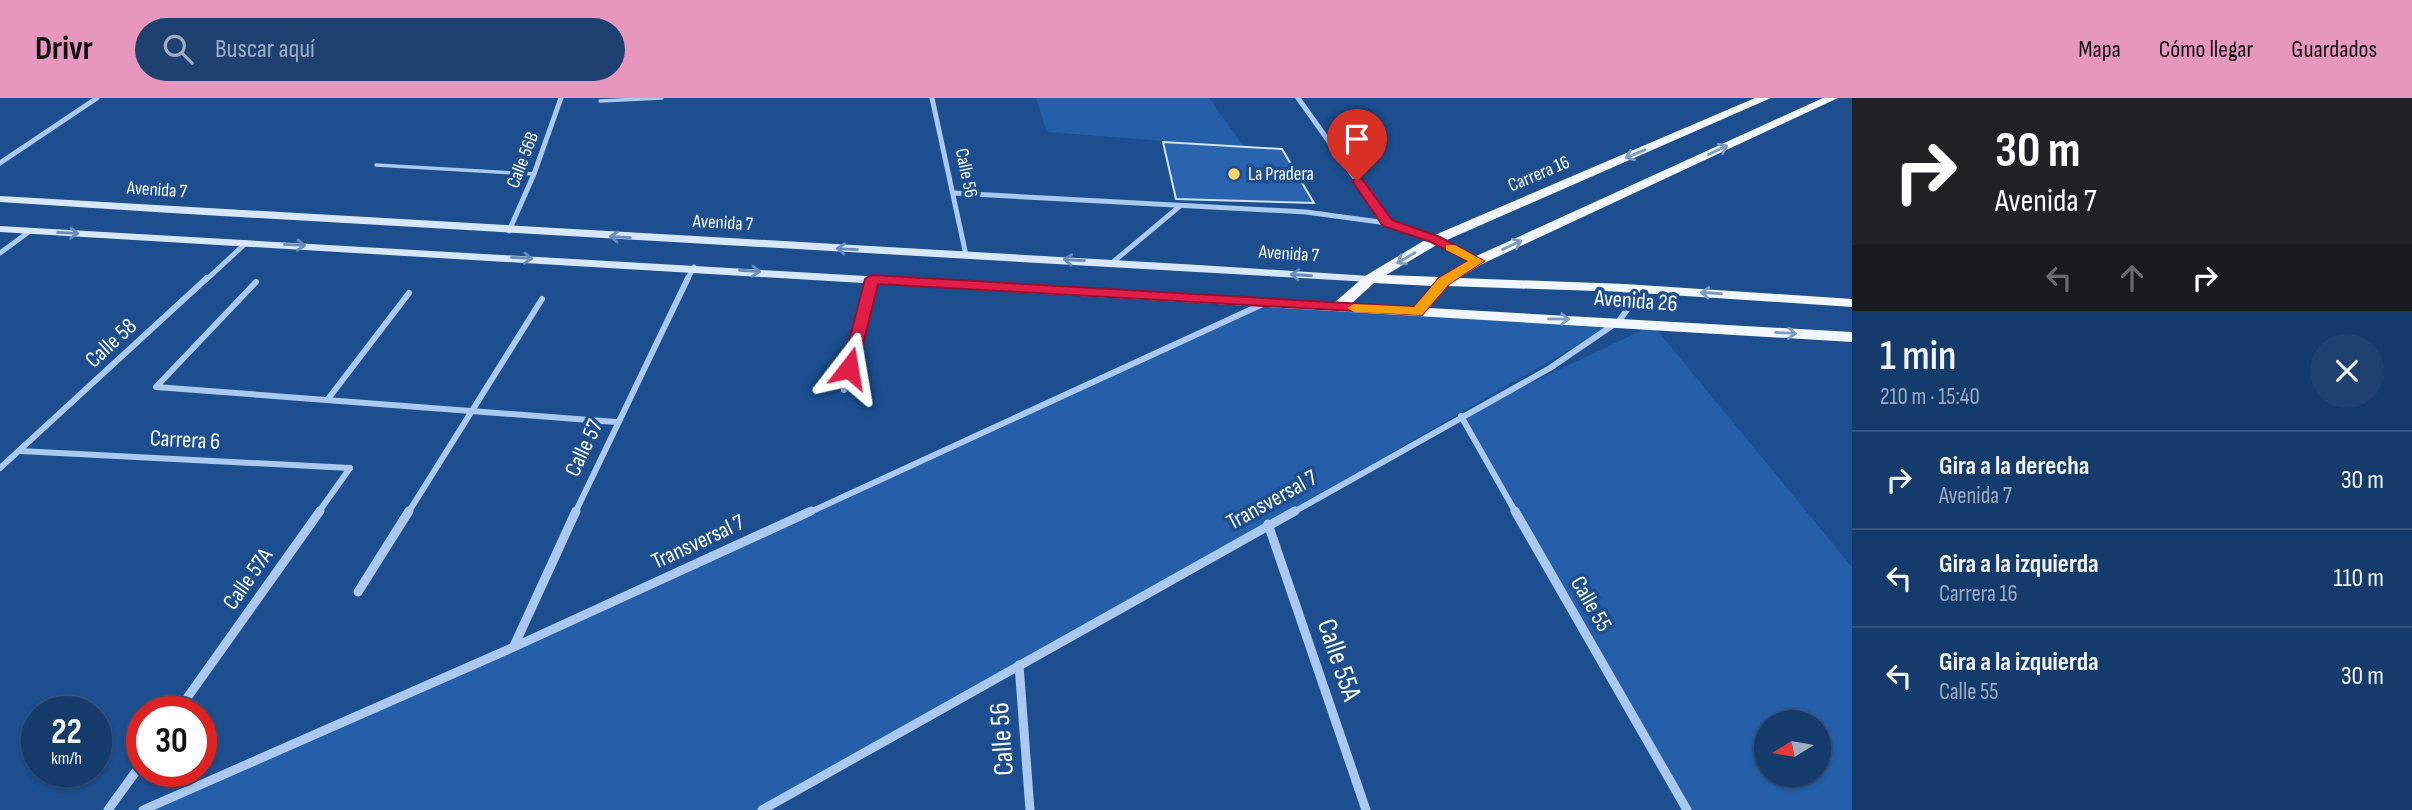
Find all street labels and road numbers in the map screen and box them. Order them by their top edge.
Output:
street label: Calle 56B [502,129,544,191]
street label: Calle 56 [950,146,982,200]
street label: Carrera 16 [1505,151,1573,197]
street label: Avenida 7 [125,176,188,204]
street label: Avenida 7 [691,210,754,236]
street label: Avenida 7 [1257,240,1320,268]
street label: Avenida 26 [1592,284,1679,318]
street label: Calle 58 [79,312,143,374]
street label: Calle 57 [559,415,609,481]
street label: Carrera 6 [149,424,221,456]
street label: Transversal 7 [1222,464,1322,536]
street label: Transversal 7 [647,508,749,576]
street label: Calle 57A [217,543,279,615]
street label: Calle 55 [1564,571,1618,637]
street label: Calle 55A [1310,615,1369,706]
street label: Calle 56 [983,701,1021,777]

